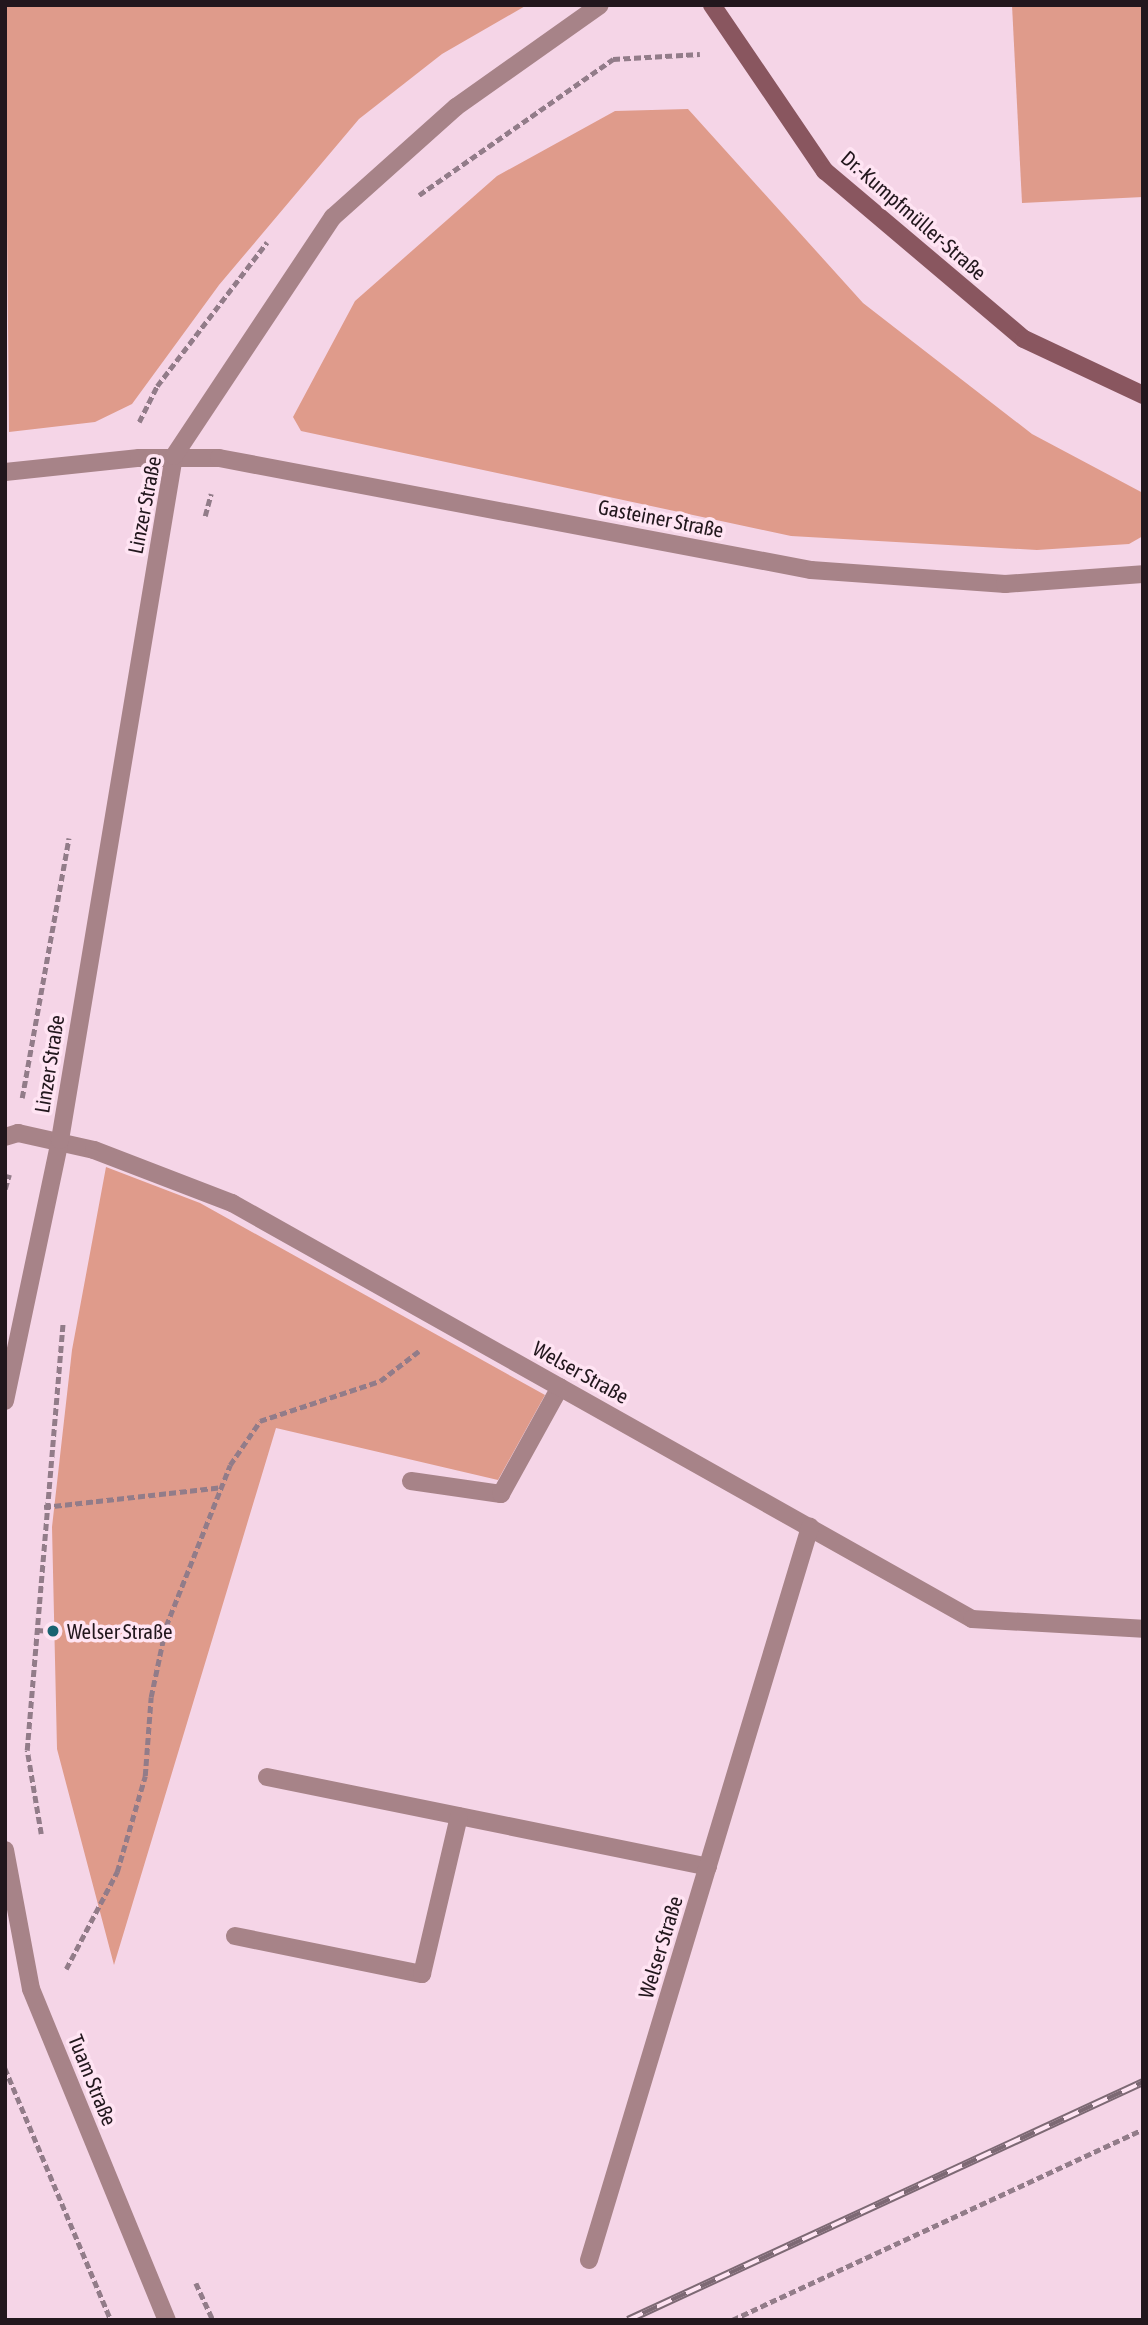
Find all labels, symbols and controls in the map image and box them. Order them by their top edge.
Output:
street label: Dr.-Kumpfmüller-Straße [836,145,992,285]
street label: Linzer Straße [122,454,166,556]
street label: Gasteiner Straße [596,494,726,542]
street label: Linzer Straße [29,1013,69,1115]
street label: Welser Straße [529,1335,633,1409]
place label: Welser Straße [67,1618,173,1644]
marker: Welser Straße [45,1623,61,1639]
street label: Welser Straße [633,1893,687,2001]
street label: Tuam Straße [63,2031,123,2129]

